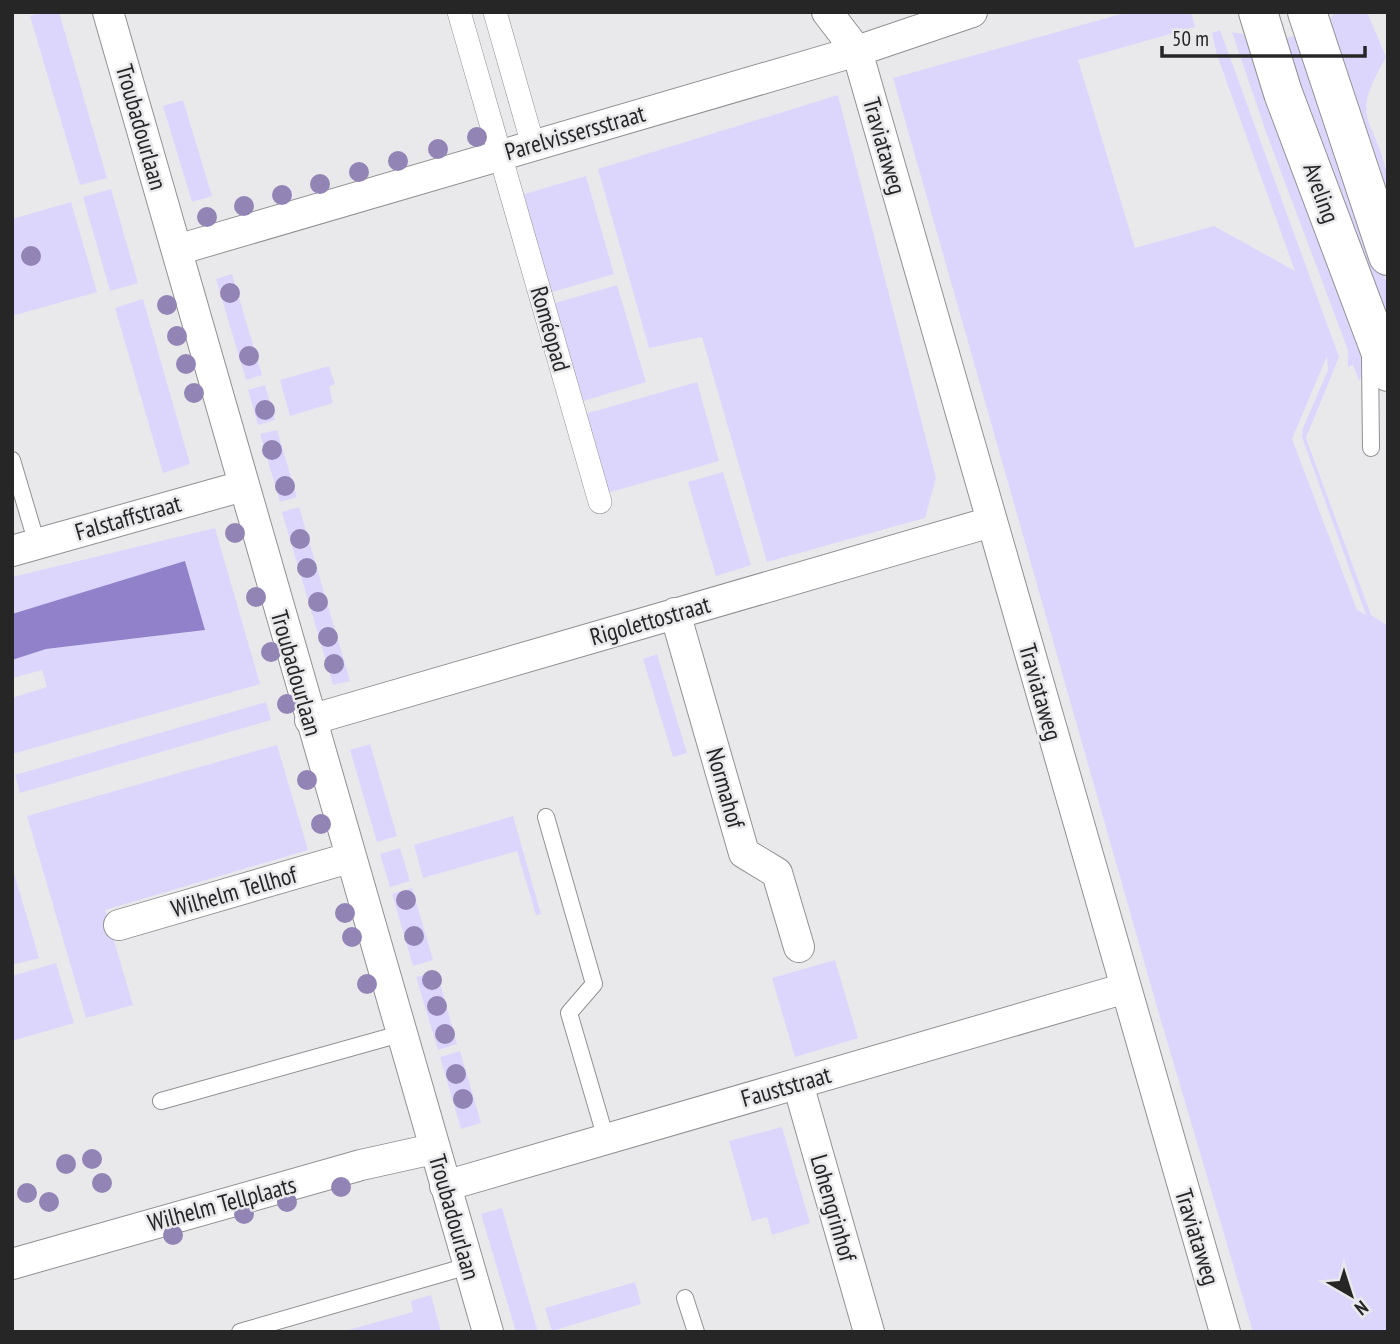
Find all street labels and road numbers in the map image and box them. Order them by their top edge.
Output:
street label: Troubadourlaan [109,61,174,193]
street label: Traviataweg [856,94,913,198]
street label: Parelvissersstraat [501,98,649,167]
street label: Aveling [1296,159,1347,227]
street label: Roméopad [524,283,577,375]
street label: Falstaffstraat [71,488,185,547]
street label: Rigolettostraat [586,588,714,652]
street label: Troubadourlaan [264,607,329,739]
street label: Traviataweg [1012,640,1069,744]
street label: Normahof [699,744,752,832]
street label: Wilhelm Tellhof [167,859,301,924]
street label: Fauststraat [737,1059,835,1114]
street label: Troubadourlaan [422,1151,487,1283]
street label: Lohengrinhof [803,1151,864,1266]
street label: Wilhelm Tellplaats [144,1169,299,1238]
street label: Traviataweg [1168,1185,1227,1289]

